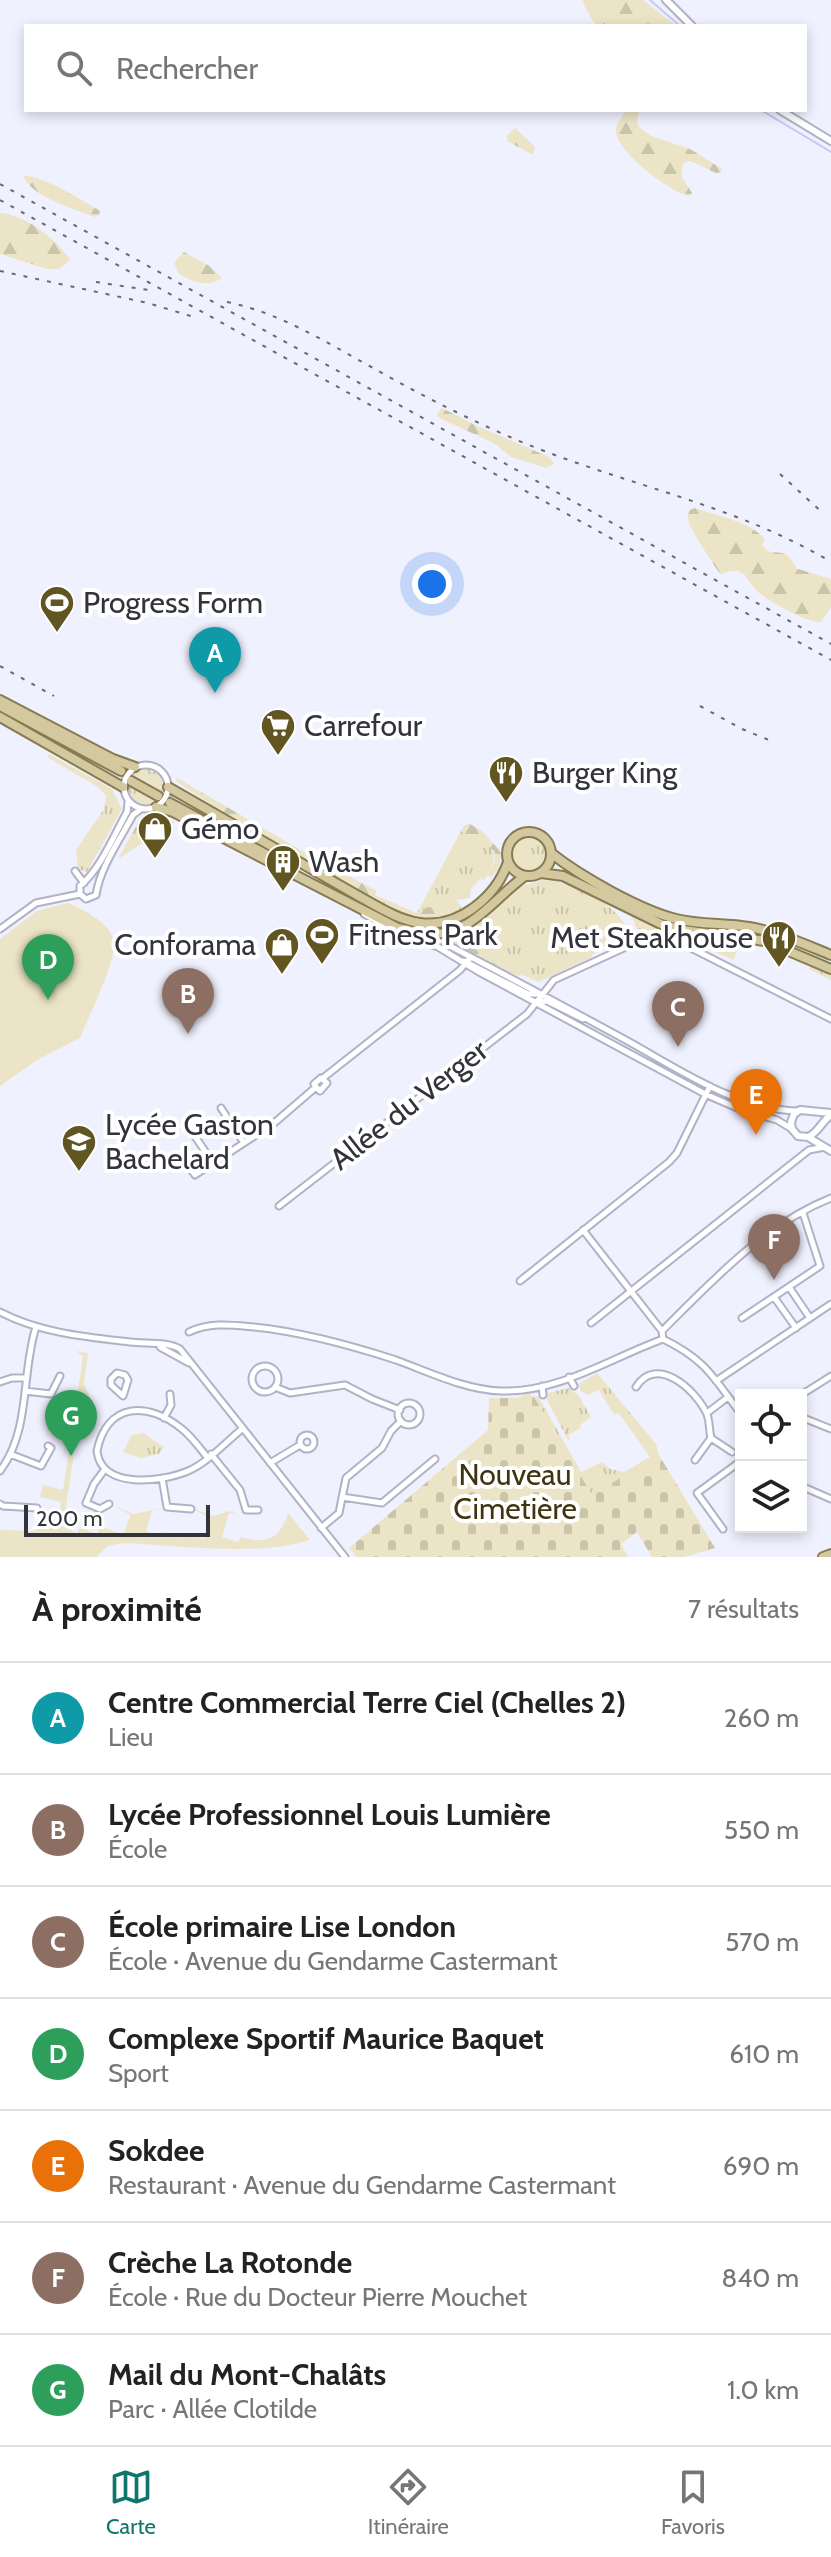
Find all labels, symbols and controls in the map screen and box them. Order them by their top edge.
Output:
search box [24,24,807,112]
icon: search [52,46,96,90]
text: Rechercher [116,50,258,87]
your location [412,564,452,604]
sports icon: Progress Form [38,584,76,634]
place label: Progress Form [83,584,263,621]
pin: A [189,627,241,693]
supermarket icon: Carrefour [259,707,297,757]
place label: Carrefour [304,707,423,744]
restaurant icon: Burger King [487,754,525,804]
place label: Burger King [532,754,678,791]
shop icon: Gémo [136,810,174,860]
place label: Gémo [181,810,259,847]
building icon: Wash [264,843,302,893]
place label: Wash [309,843,379,880]
sports icon: Fitness Park [303,916,341,966]
place label: Fitness Park [348,916,498,953]
place label: Met Steakhouse [550,919,753,956]
restaurant icon: Met Steakhouse [760,919,798,969]
place label: Conforama [114,926,257,963]
shop icon: Conforama [263,926,301,976]
pin: D [22,934,74,1000]
pin: B [162,968,214,1034]
pin: C [652,981,704,1047]
street label: Allée du Verger [323,1031,495,1178]
pin: E [730,1069,782,1135]
place label: Lycée Gaston Bachelard [105,1106,274,1177]
school or university icon: Lycée Gaston Bachelard [60,1123,98,1173]
pin: F [748,1214,800,1280]
map controls [735,1389,807,1533]
button: locate [735,1389,807,1461]
pin: G [45,1390,97,1456]
park label: Nouveau Cimetière [453,1456,577,1527]
button: layers [735,1461,807,1533]
scale bar [24,1501,210,1537]
text: 200 m [36,1505,102,1532]
text: À proximité [32,1588,202,1630]
text: 7 résultats [688,1593,799,1625]
text: Centre Commercial Terre Ciel (Chelles 2) [108,1684,626,1721]
text: A [50,1702,66,1734]
text: 260 m [724,1702,799,1734]
text: Lieu [108,1721,153,1753]
text: Lycée Professionnel Louis Lumière [108,1796,551,1833]
text: B [50,1814,66,1846]
text: 550 m [724,1814,799,1846]
text: École [108,1833,167,1865]
text: École primaire Lise London [108,1908,456,1945]
text: C [50,1926,66,1958]
text: 570 m [725,1926,799,1958]
text: École · Avenue du Gendarme Castermant [108,1945,557,1977]
text: Complexe Sportif Maurice Baquet [108,2020,544,2057]
text: D [49,2038,67,2070]
text: 610 m [729,2038,799,2070]
text: Sport [108,2057,169,2089]
text: Sokdee [108,2132,204,2169]
text: E [51,2150,65,2182]
text: 690 m [723,2150,799,2182]
text: Restaurant · Avenue du Gendarme Castermant [108,2169,616,2201]
text: Crèche La Rotonde [108,2244,352,2281]
text: F [51,2262,65,2294]
text: 840 m [721,2262,799,2294]
text: École · Rue du Docteur Pierre Mouchet [108,2281,527,2313]
text: Mail du Mont-Chalâts [108,2356,386,2393]
text: G [49,2374,67,2406]
text: 1.0 km [727,2374,799,2406]
text: Parc · Allée Clotilde [108,2393,317,2425]
tab: Carte [106,2465,156,2540]
tab: Itinéraire [368,2465,449,2540]
tab: Favoris [661,2465,725,2540]

